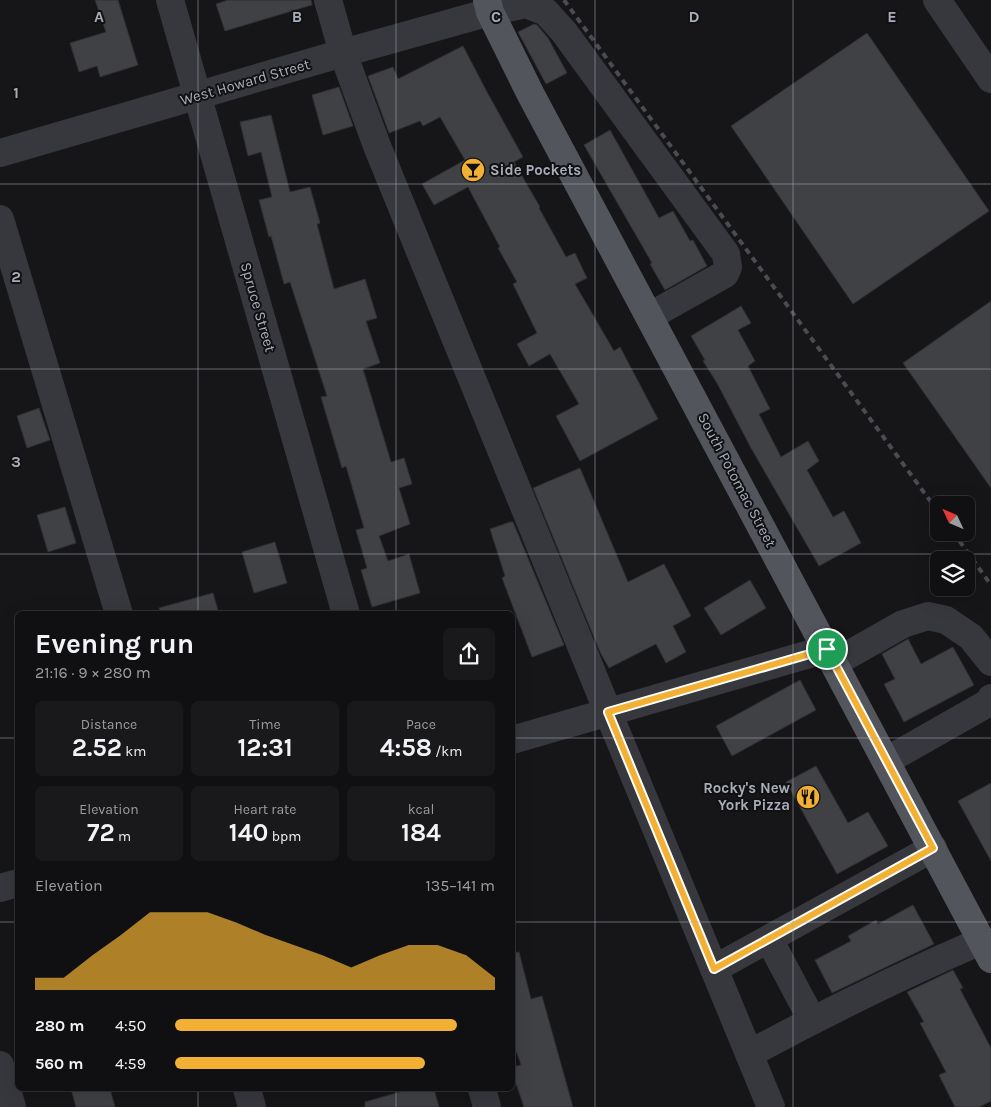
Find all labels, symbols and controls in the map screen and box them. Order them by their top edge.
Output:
text: A [94,7,104,26]
text: B [292,7,302,26]
text: C [491,7,501,26]
text: D [689,7,700,26]
text: E [887,7,897,26]
street label: West Howard Street [178,55,312,109]
text: 1 [13,83,19,102]
bar icon: Side Pockets [460,157,486,183]
place label: Side Pockets [490,161,581,179]
street label: Spruce Street [237,260,279,354]
text: 2 [11,267,21,286]
street label: South Potomac Street [694,410,780,551]
text: 3 [11,452,21,471]
north arrow [930,496,975,541]
map controls [930,496,975,596]
button: layers [930,551,975,596]
text: Evening run [35,627,194,660]
button: share [443,628,495,680]
pin [806,628,848,670]
icon: arrive [813,635,841,663]
text: 21:16 · 9 × 280 m [35,663,151,682]
text: Distance [81,716,137,733]
text: Time [249,716,281,733]
text: Pace [406,716,436,733]
text: 2.52 [72,733,122,762]
text: 12:31 [237,733,293,762]
text: 4:58 [380,733,432,762]
text: km [122,743,146,760]
text: /km [432,743,462,760]
place label: Rocky's New York Pizza [703,779,791,814]
restaurant icon: Rocky's New York Pizza [795,784,821,810]
text: Elevation [79,801,139,818]
text: Heart rate [233,801,297,818]
text: kcal [408,801,434,818]
text: 72 [87,818,115,847]
text: 140 [229,818,268,847]
text: 184 [401,818,441,847]
text: m [115,828,131,845]
text: bpm [268,828,301,845]
text: Elevation [35,876,103,895]
text: 135–141 m [425,876,495,895]
text: 280 m [35,1016,84,1035]
text: 4:50 [115,1016,146,1035]
text: 560 m [35,1054,83,1073]
text: 4:59 [115,1054,146,1073]

